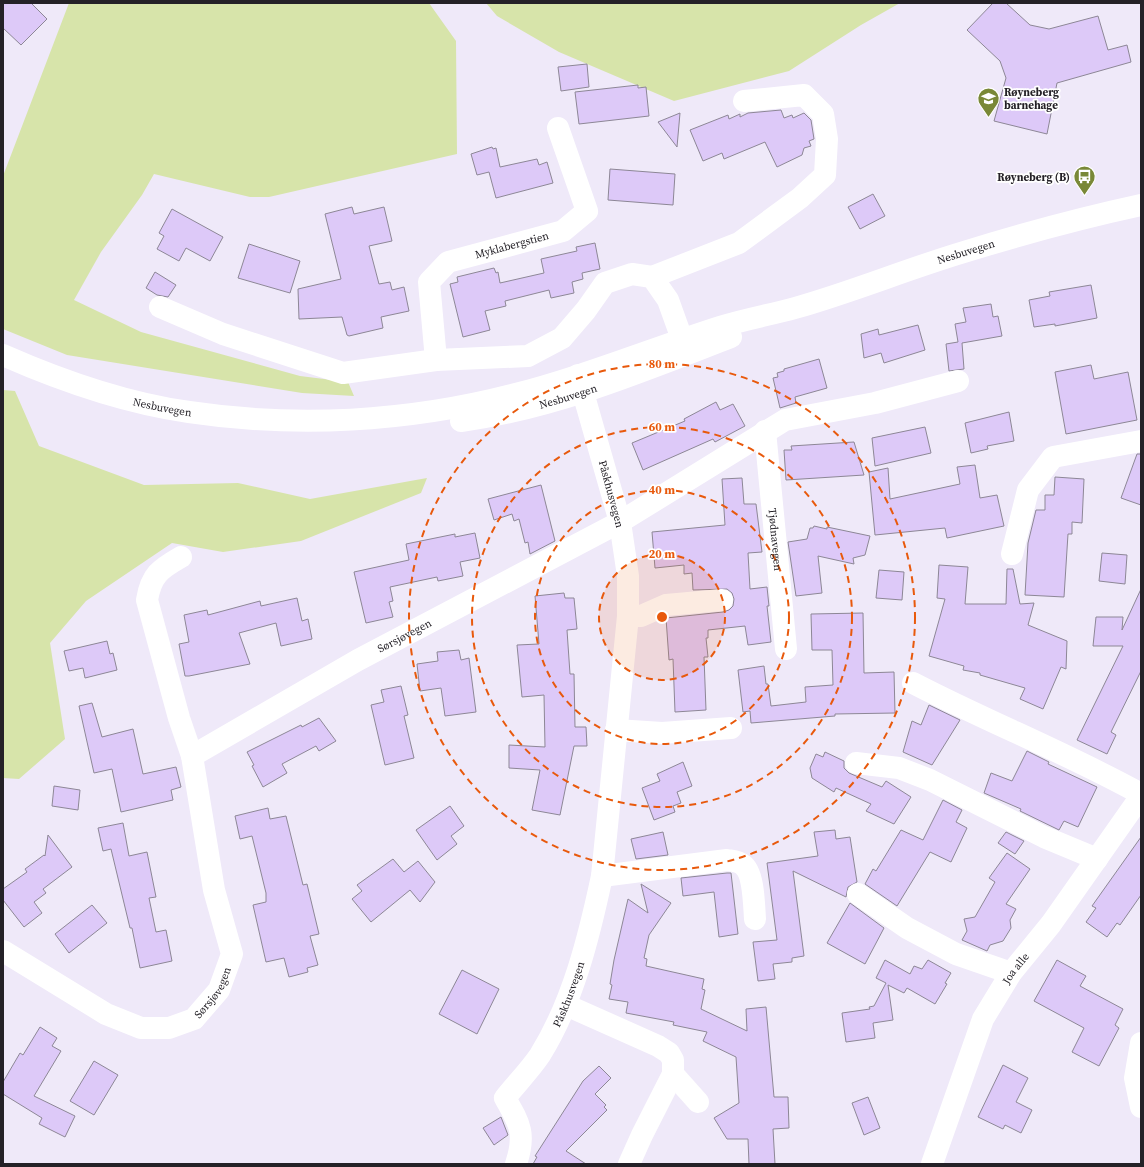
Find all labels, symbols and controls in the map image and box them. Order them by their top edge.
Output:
school or university icon: Røyneberg barnehage [976,85,1002,118]
place label: Røyneberg barnehage [1004,85,1059,113]
bus stop icon: Røyneberg (B) [1072,164,1098,197]
place label: Røyneberg (B) [997,170,1070,185]
street label: Myklabergstien [473,228,551,262]
street label: Nesbuvegen [935,236,997,267]
text: 80 m [649,356,675,372]
street label: Nesbuvegen [538,380,599,412]
street label: Nesbuvegen [131,394,193,420]
text: 60 m [649,419,675,435]
street label: Påskhusvegen [595,459,627,530]
text: 40 m [649,482,675,498]
street label: Tjødnavegen [765,507,786,572]
text: 20 m [649,546,675,562]
centre of rings [655,610,669,624]
street label: Sørsjøvegen [375,615,434,656]
street label: Joa alle [998,949,1032,988]
street label: Påskhusvegen [549,959,588,1030]
street label: Sørsjøvegen [191,964,234,1021]

